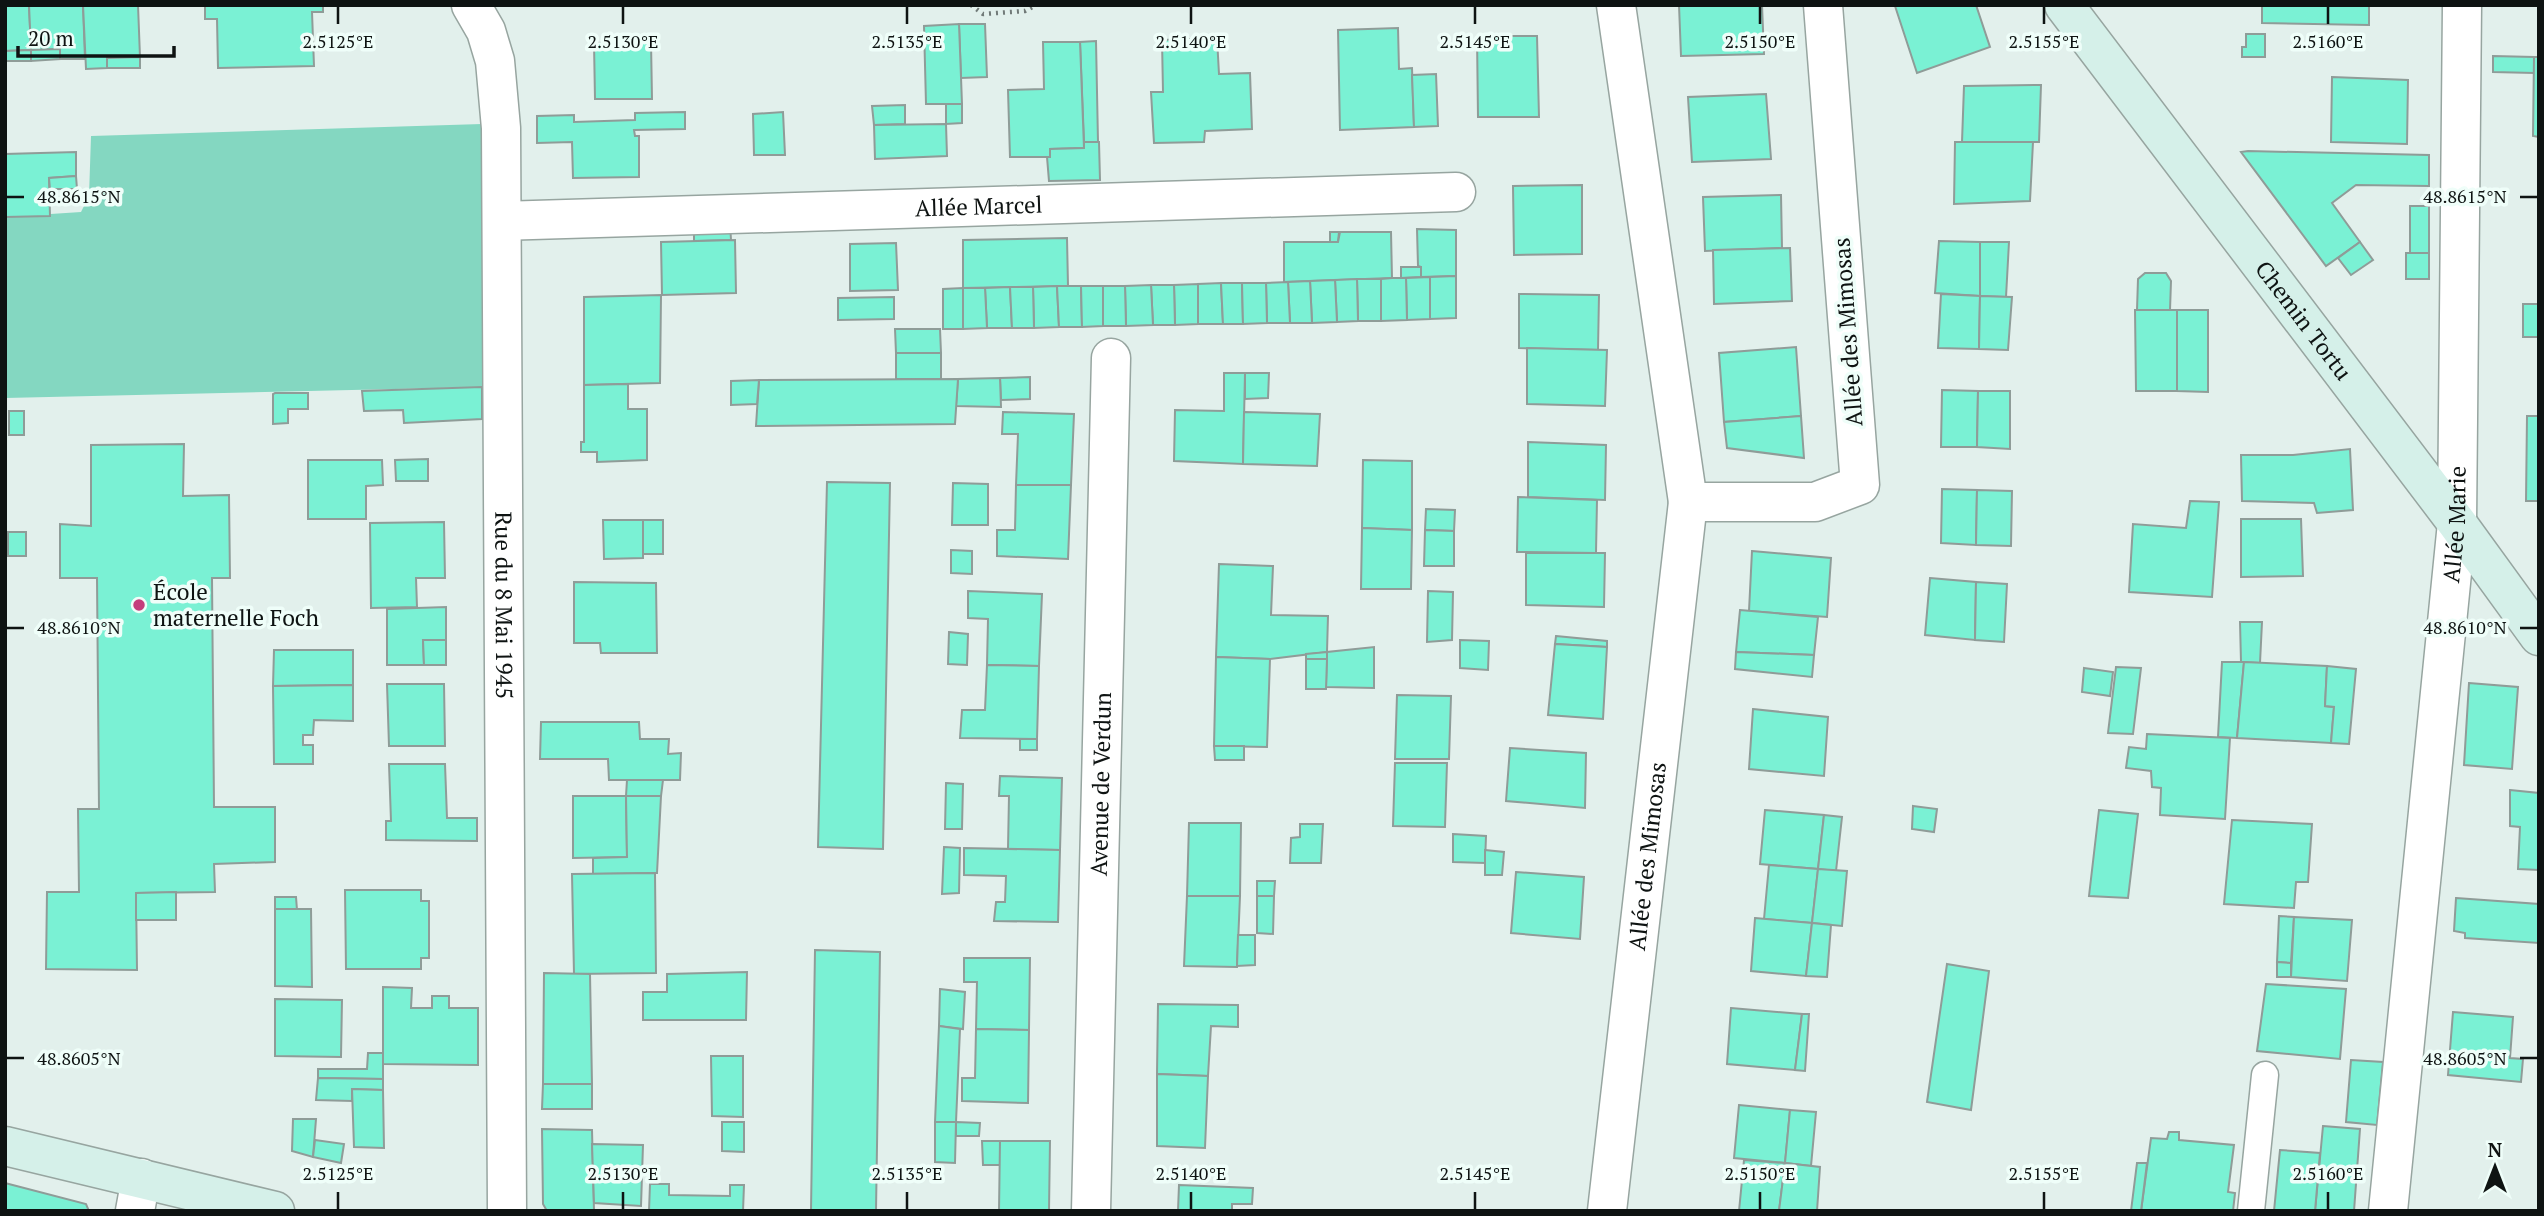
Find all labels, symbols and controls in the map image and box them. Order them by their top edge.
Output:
scale bar [18,14,173,58]
text: 20 m [28,24,74,52]
text: 2.5125°E [302,29,374,53]
text: 2.5130°E [587,29,659,53]
text: 2.5135°E [871,29,943,53]
text: 2.5140°E [1155,29,1227,53]
text: 2.5145°E [1439,29,1511,53]
text: 2.5150°E [1724,29,1796,53]
text: 2.5155°E [2008,29,2080,53]
text: 2.5160°E [2292,29,2364,53]
text: 48.8615°N [37,184,121,208]
text: 48.8615°N [2423,184,2507,208]
street label: Allée Marcel [915,189,1043,223]
street label: Allée des Mimosas [1825,237,1870,427]
street label: Chemin Tortu [2248,254,2359,386]
street label: Allée Marie [2435,466,2473,584]
street label: Rue du 8 Mai 1945 [488,511,520,699]
place label: École maternelle Foch [153,576,320,633]
marker: École maternelle Foch [131,597,147,613]
text: 48.8610°N [37,615,121,639]
text: 48.8610°N [2423,615,2507,639]
street label: Avenue de Verdun [1083,691,1118,876]
street label: Allée des Mimosas [1621,760,1673,952]
text: 48.8605°N [37,1046,121,1070]
text: 48.8605°N [2423,1046,2507,1070]
north arrow [2460,1132,2530,1202]
text: N [2488,1137,2503,1162]
text: 2.5125°E [302,1161,374,1185]
text: 2.5130°E [587,1161,659,1185]
text: 2.5135°E [871,1161,943,1185]
text: 2.5140°E [1155,1161,1227,1185]
text: 2.5145°E [1439,1161,1511,1185]
text: 2.5150°E [1724,1161,1796,1185]
text: 2.5155°E [2008,1161,2080,1185]
text: 2.5160°E [2292,1161,2364,1185]

